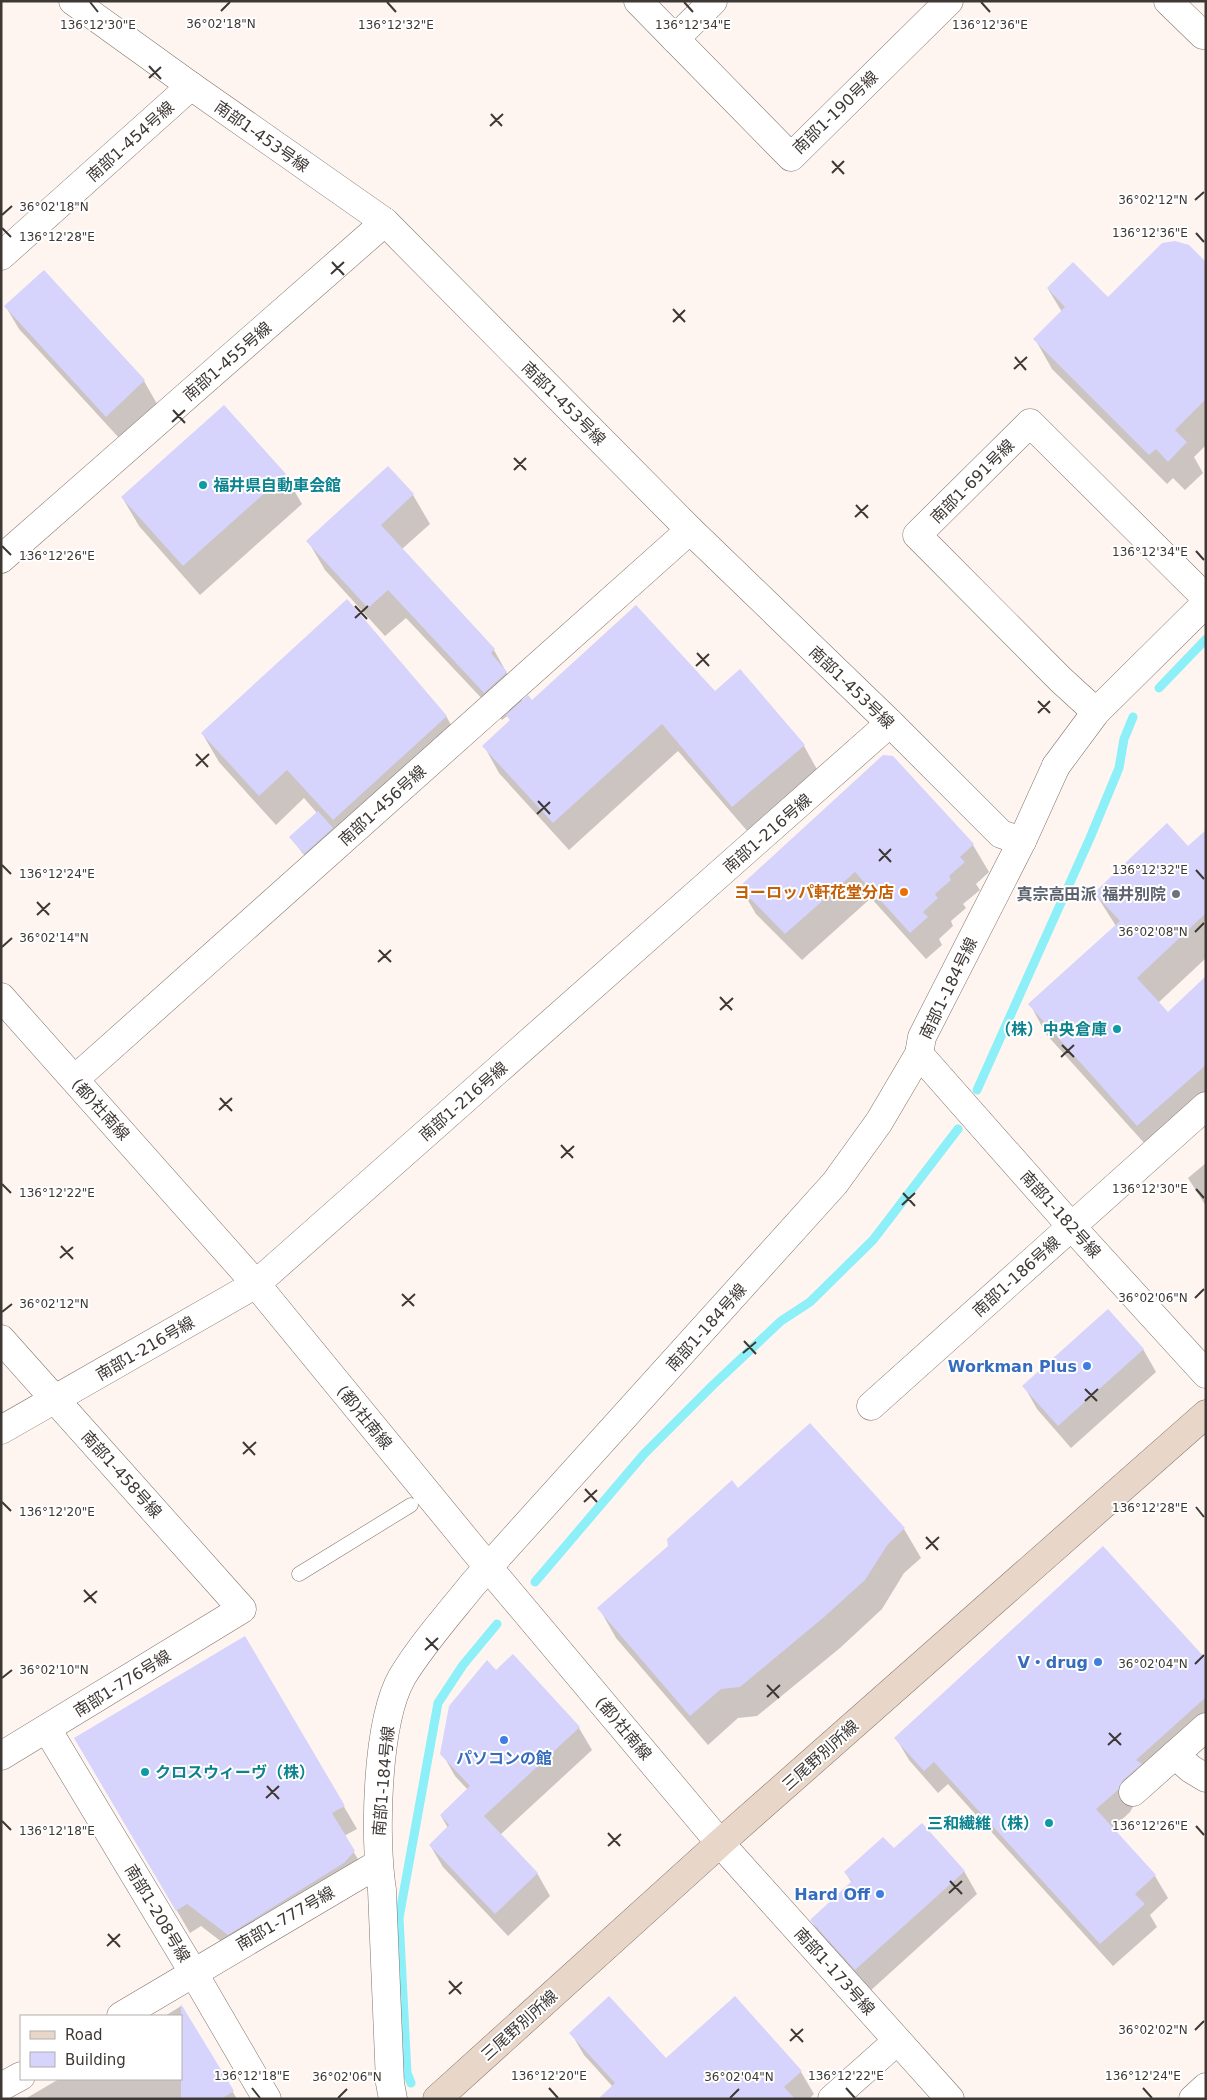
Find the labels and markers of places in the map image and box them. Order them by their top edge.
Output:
place label: 福井県自動車会館 [213,476,341,495]
marker: 福井県自動車会館 [197,479,209,491]
place label: ヨーロッパ軒花堂分店 [734,883,894,902]
place label: 真宗高田派 福井別院 [1016,885,1166,904]
marker: ヨーロッパ軒花堂分店 [898,886,910,898]
marker: 真宗高田派 福井別院 [1170,888,1182,900]
place label: （株）中央倉庫 [995,1020,1107,1039]
marker: （株）中央倉庫 [1111,1023,1123,1035]
place label: Workman Plus [948,1357,1077,1376]
marker: Workman Plus [1081,1360,1093,1372]
place label: V・drug [1017,1653,1088,1672]
marker: V・drug [1092,1656,1104,1668]
marker: パソコンの館 [498,1734,510,1746]
place label: パソコンの館 [456,1749,552,1768]
place label: クロスウィーヴ（株） [155,1763,315,1782]
marker: クロスウィーヴ（株） [139,1766,151,1778]
place label: 三和繊維（株） [927,1814,1039,1833]
marker: 三和繊維（株） [1043,1817,1055,1829]
place label: Hard Off [794,1885,871,1904]
marker: Hard Off [874,1888,886,1900]

